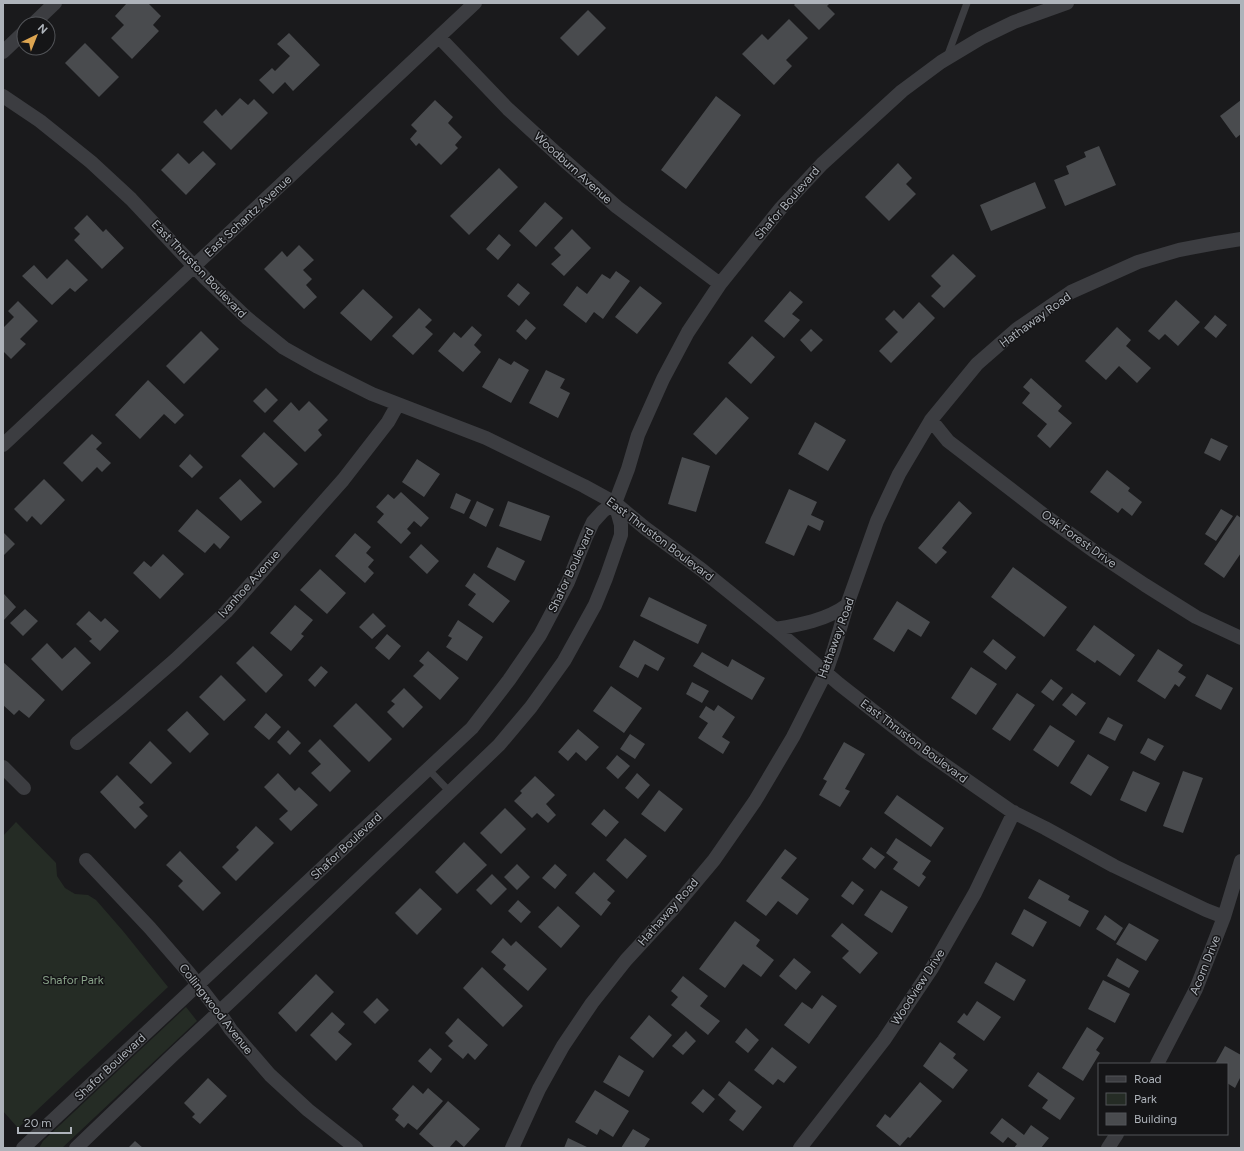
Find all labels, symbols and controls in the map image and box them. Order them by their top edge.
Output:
north arrow [16,16,56,56]
text: N [35,21,50,37]
street label: Woodburn Avenue [531,129,615,207]
street label: Shafor Boulevard [752,164,822,242]
street label: East Schantz Avenue [202,172,295,260]
street label: East Thruston Boulevard [149,217,249,321]
street label: Hathaway Road [997,289,1073,351]
street label: East Thruston Boulevard [604,494,716,584]
street label: Oak Forest Drive [1039,507,1120,571]
street label: Shafor Boulevard [545,525,597,615]
street label: Ivanhoe Avenue [215,547,283,621]
street label: Hathaway Road [815,596,857,680]
street label: East Thruston Boulevard [858,696,970,786]
street label: Shafor Boulevard [308,810,384,882]
street label: Hathaway Road [635,875,701,949]
street label: Acorn Drive [1187,933,1223,997]
street label: Woodview Drive [888,946,948,1028]
street label: Collingwood Avenue [176,961,256,1057]
park label: Shafor Park [42,973,104,987]
street label: Shafor Boulevard [72,1031,148,1103]
legend [1098,1063,1228,1135]
text: Road [1134,1072,1162,1086]
text: Park [1134,1092,1157,1106]
scale bar [18,1109,71,1135]
text: Building [1134,1112,1177,1126]
text: 20 m [24,1116,52,1130]

